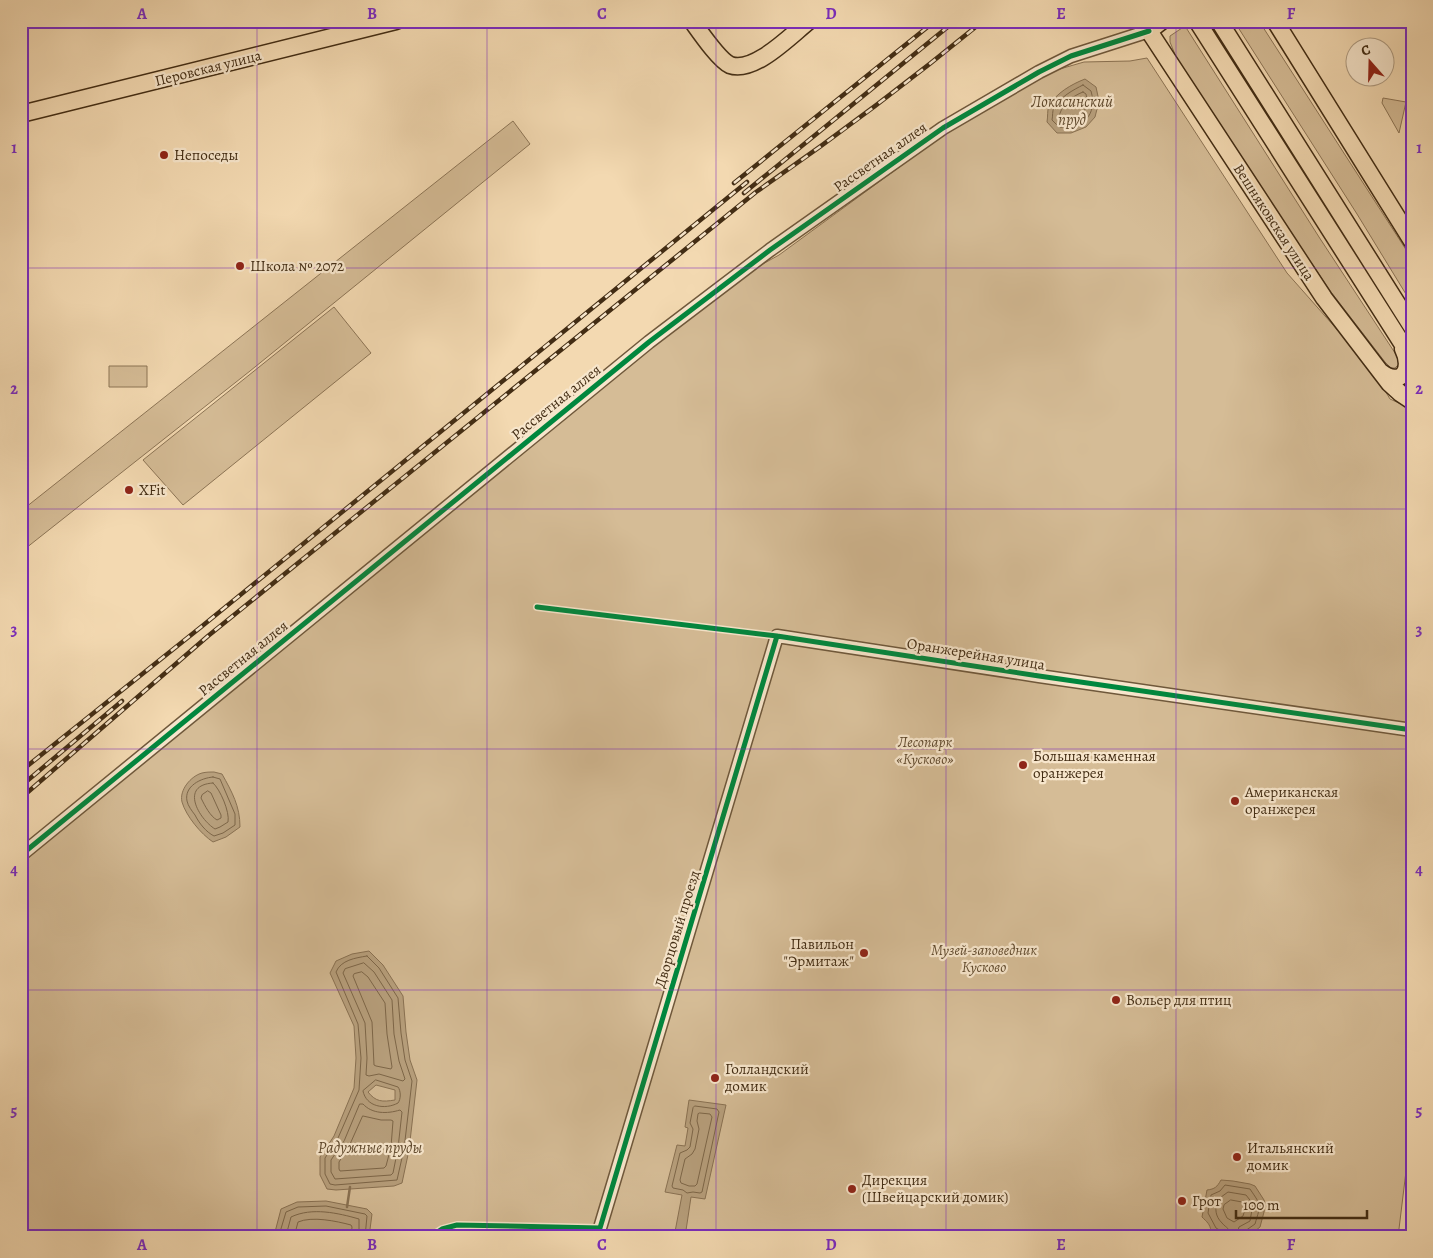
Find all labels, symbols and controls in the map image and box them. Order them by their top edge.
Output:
text: A [136,3,148,25]
text: B [367,3,377,25]
text: C [597,3,607,25]
text: D [825,3,837,25]
text: E [1056,3,1066,25]
text: F [1287,3,1296,25]
north arrow [1346,38,1396,88]
text: С [1358,40,1373,61]
street label: Перовская улица [153,45,263,91]
water label: Локасинский пруд [1030,91,1113,131]
street label: Рассветная аллея [829,117,931,197]
text: 1 [11,137,17,159]
text: 1 [1416,137,1422,159]
place label: Непоседы [174,145,238,165]
marker: Непоседы [158,149,170,161]
street label: Вешняковская улица [1229,160,1319,284]
place label: Школа № 2072 [250,256,344,276]
marker: Школа № 2072 [234,260,246,272]
street label: Рассветная аллея [507,360,605,444]
text: 2 [10,378,18,400]
text: 2 [1415,378,1423,400]
place label: XFit [139,480,165,500]
marker: XFit [123,484,135,496]
street label: Рассветная аллея [194,616,292,700]
text: 3 [11,619,18,641]
text: 3 [1416,619,1423,641]
street label: Оранжерейная улица [906,633,1046,675]
park label: Лесопарк «Кусково» [897,732,953,769]
place label: Большая каменная оранжерея [1033,746,1156,783]
marker: Большая каменная оранжерея [1017,759,1029,771]
place label: Американская оранжерея [1244,782,1338,819]
marker: Американская оранжерея [1229,795,1241,807]
text: 4 [10,859,18,881]
text: 4 [1415,859,1423,881]
street label: Дворцовый проезд [650,868,704,990]
place label: Павильон "Эрмитаж" [784,934,854,971]
park label: Музей-заповедник Кусково [931,940,1037,977]
marker: Павильон "Эрмитаж" [858,947,870,959]
place label: Вольер для птиц [1126,990,1231,1010]
marker: Вольер для птиц [1110,994,1122,1006]
place label: Голландский домик [724,1059,809,1096]
marker: Голландский домик [709,1072,721,1084]
text: 5 [11,1100,18,1122]
text: 5 [1416,1100,1423,1122]
water label: Радужные пруды [318,1137,423,1159]
place label: Итальянский домик [1246,1138,1334,1175]
marker: Итальянский домик [1231,1151,1243,1163]
place label: Дирекция (Швейцарский домик) [862,1170,1008,1207]
marker: Дирекция (Швейцарский домик) [846,1183,858,1195]
scale bar [1236,1188,1367,1220]
place label: Грот [1192,1191,1221,1211]
marker: Грот [1176,1195,1188,1207]
text: 100 m [1243,1195,1280,1215]
text: A [136,1234,148,1256]
text: B [367,1234,377,1256]
text: C [597,1234,607,1256]
text: D [825,1234,837,1256]
text: E [1056,1234,1066,1256]
text: F [1287,1234,1296,1256]

